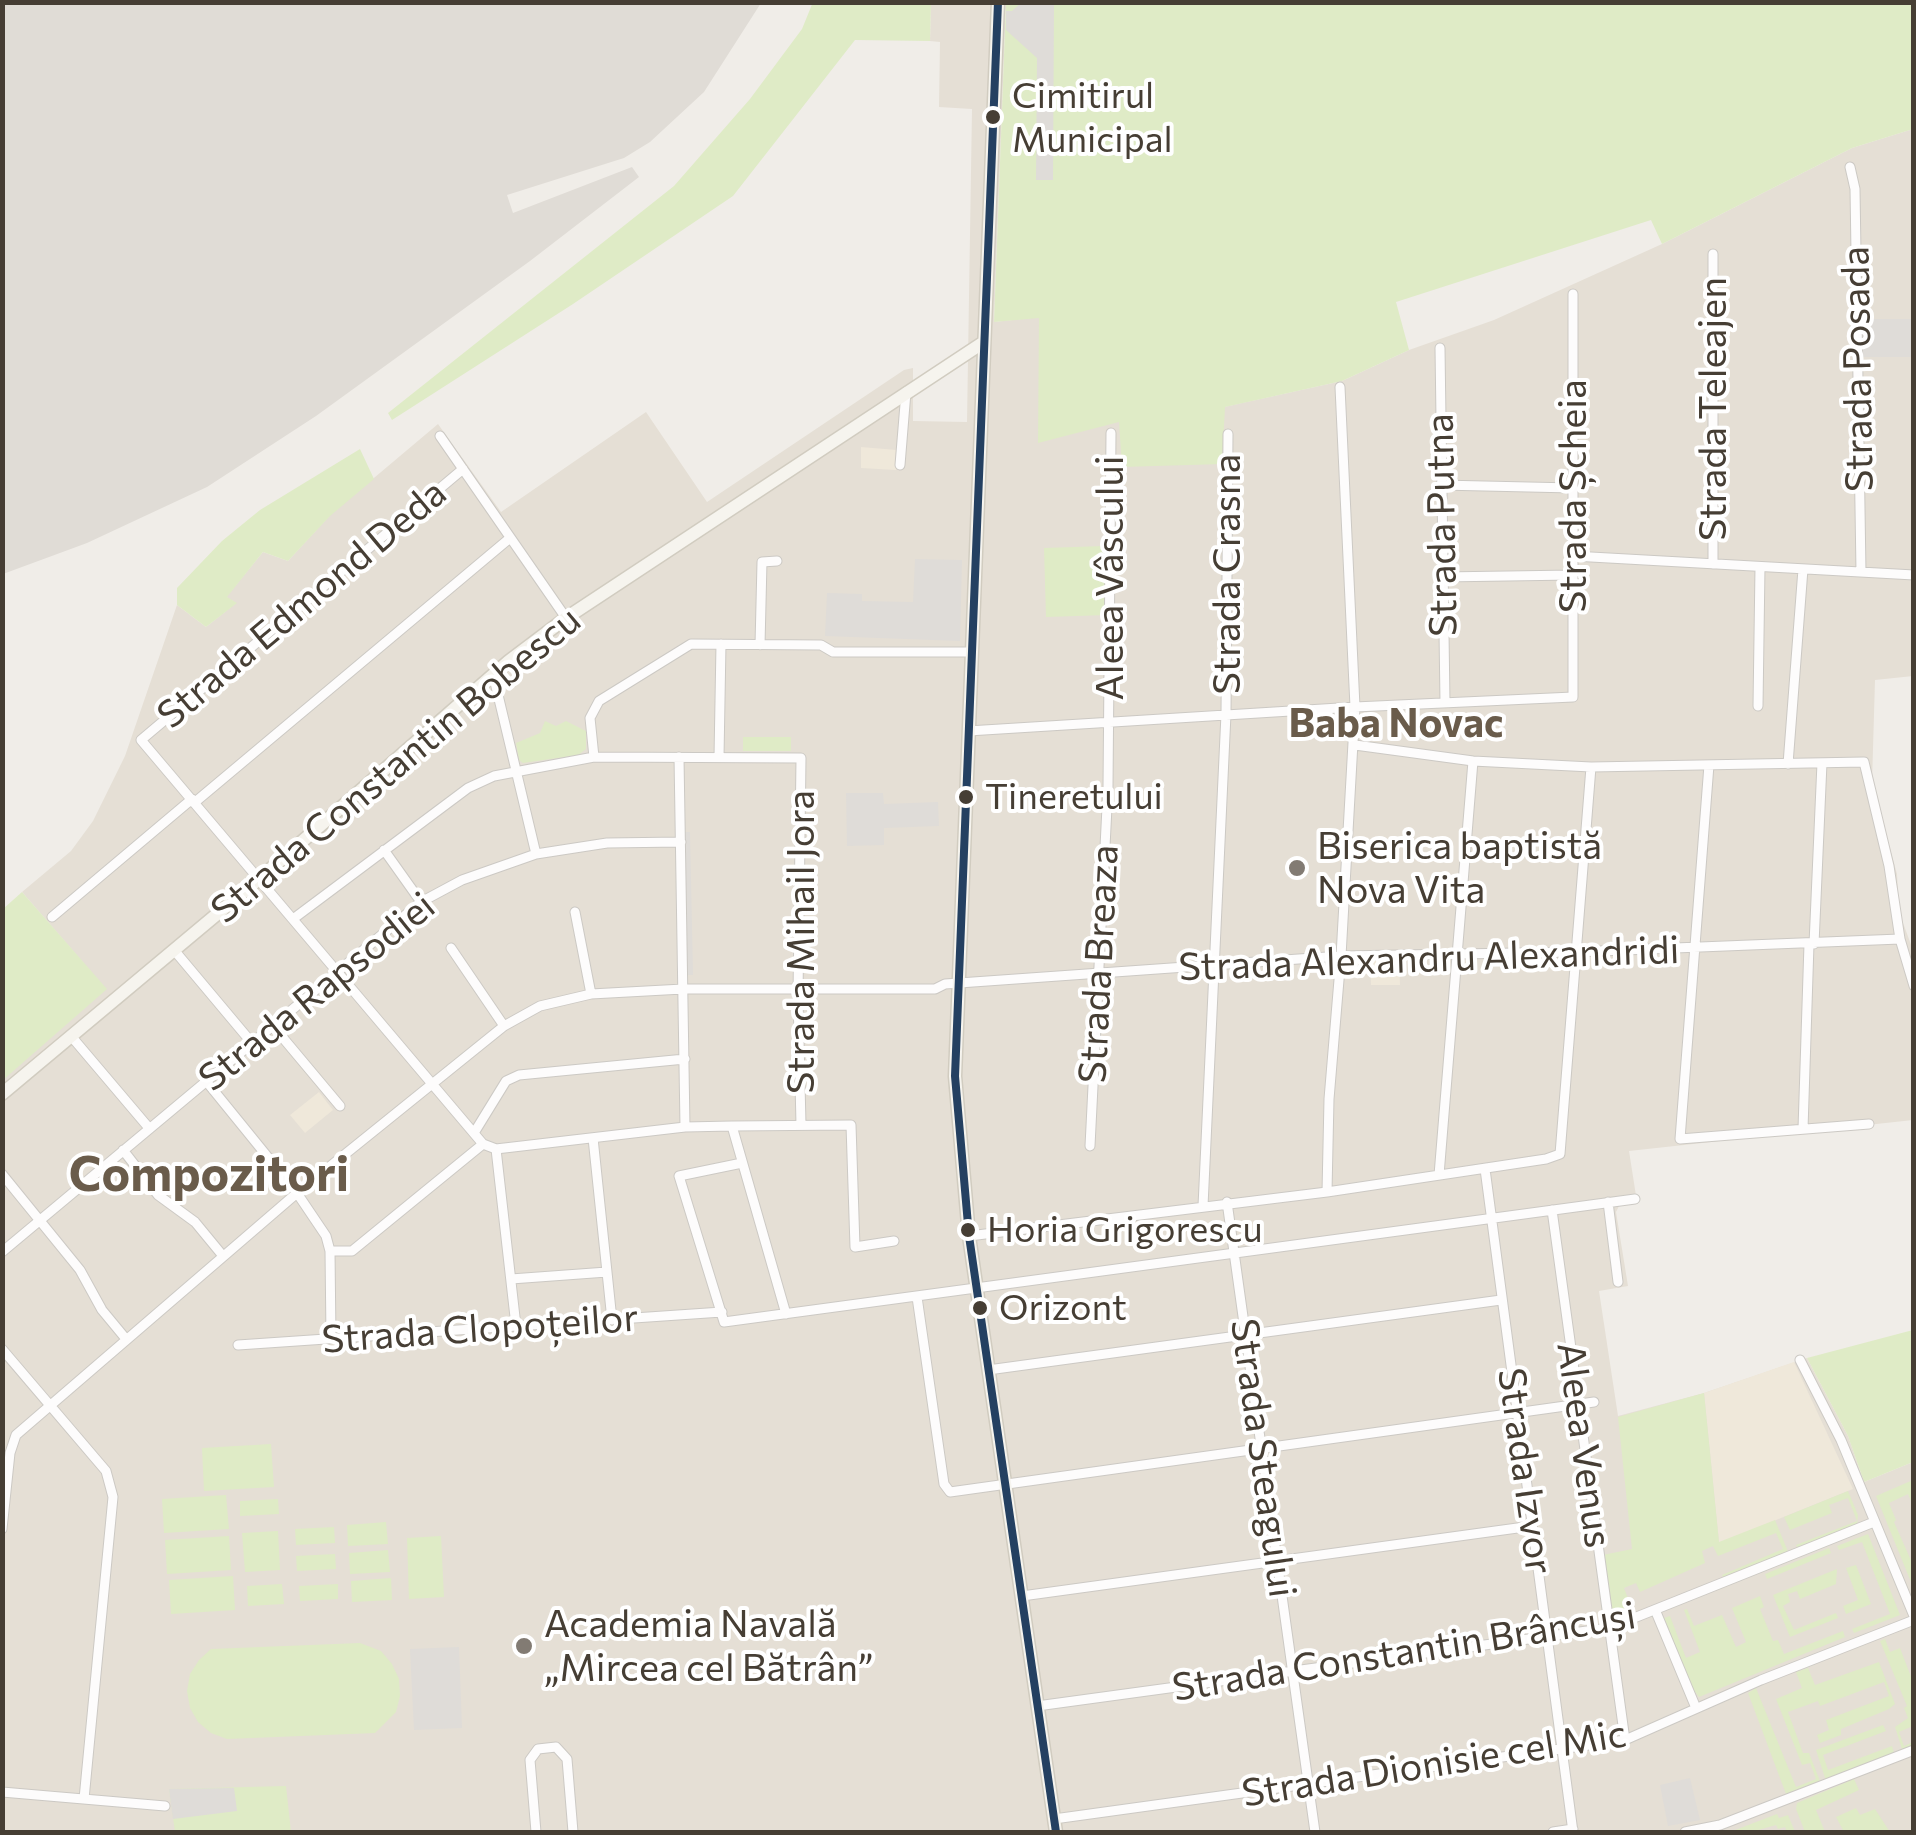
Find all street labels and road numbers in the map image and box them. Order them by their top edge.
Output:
street label: Strada Posada [1833,246,1883,492]
street label: Strada Teleajen [1690,277,1736,541]
street label: Strada Șcheia [1550,379,1596,613]
street label: Strada Putna [1417,413,1467,637]
street label: Strada Crasna [1204,454,1250,694]
street label: Aleea Vâscului [1087,456,1133,700]
street label: Strada Edmond Deda [149,470,455,738]
street label: Strada Constantin Bobescu [202,597,590,933]
street label: Strada Mihail Jora [778,790,824,1094]
street label: Strada Breaza [1070,843,1128,1085]
street label: Strada Rapsodiei [190,883,444,1101]
street label: Strada Alexandru Alexandridi [1178,927,1680,991]
street label: Strada Clopoțeilor [320,1295,640,1363]
street label: Strada Steagului [1221,1316,1305,1600]
street label: Aleea Venus [1547,1339,1621,1551]
street label: Strada Izvor [1488,1365,1562,1577]
street label: Strada Constantin Brâncuși [1169,1593,1639,1711]
street label: Strada Dionisie cel Mic [1239,1711,1629,1817]

